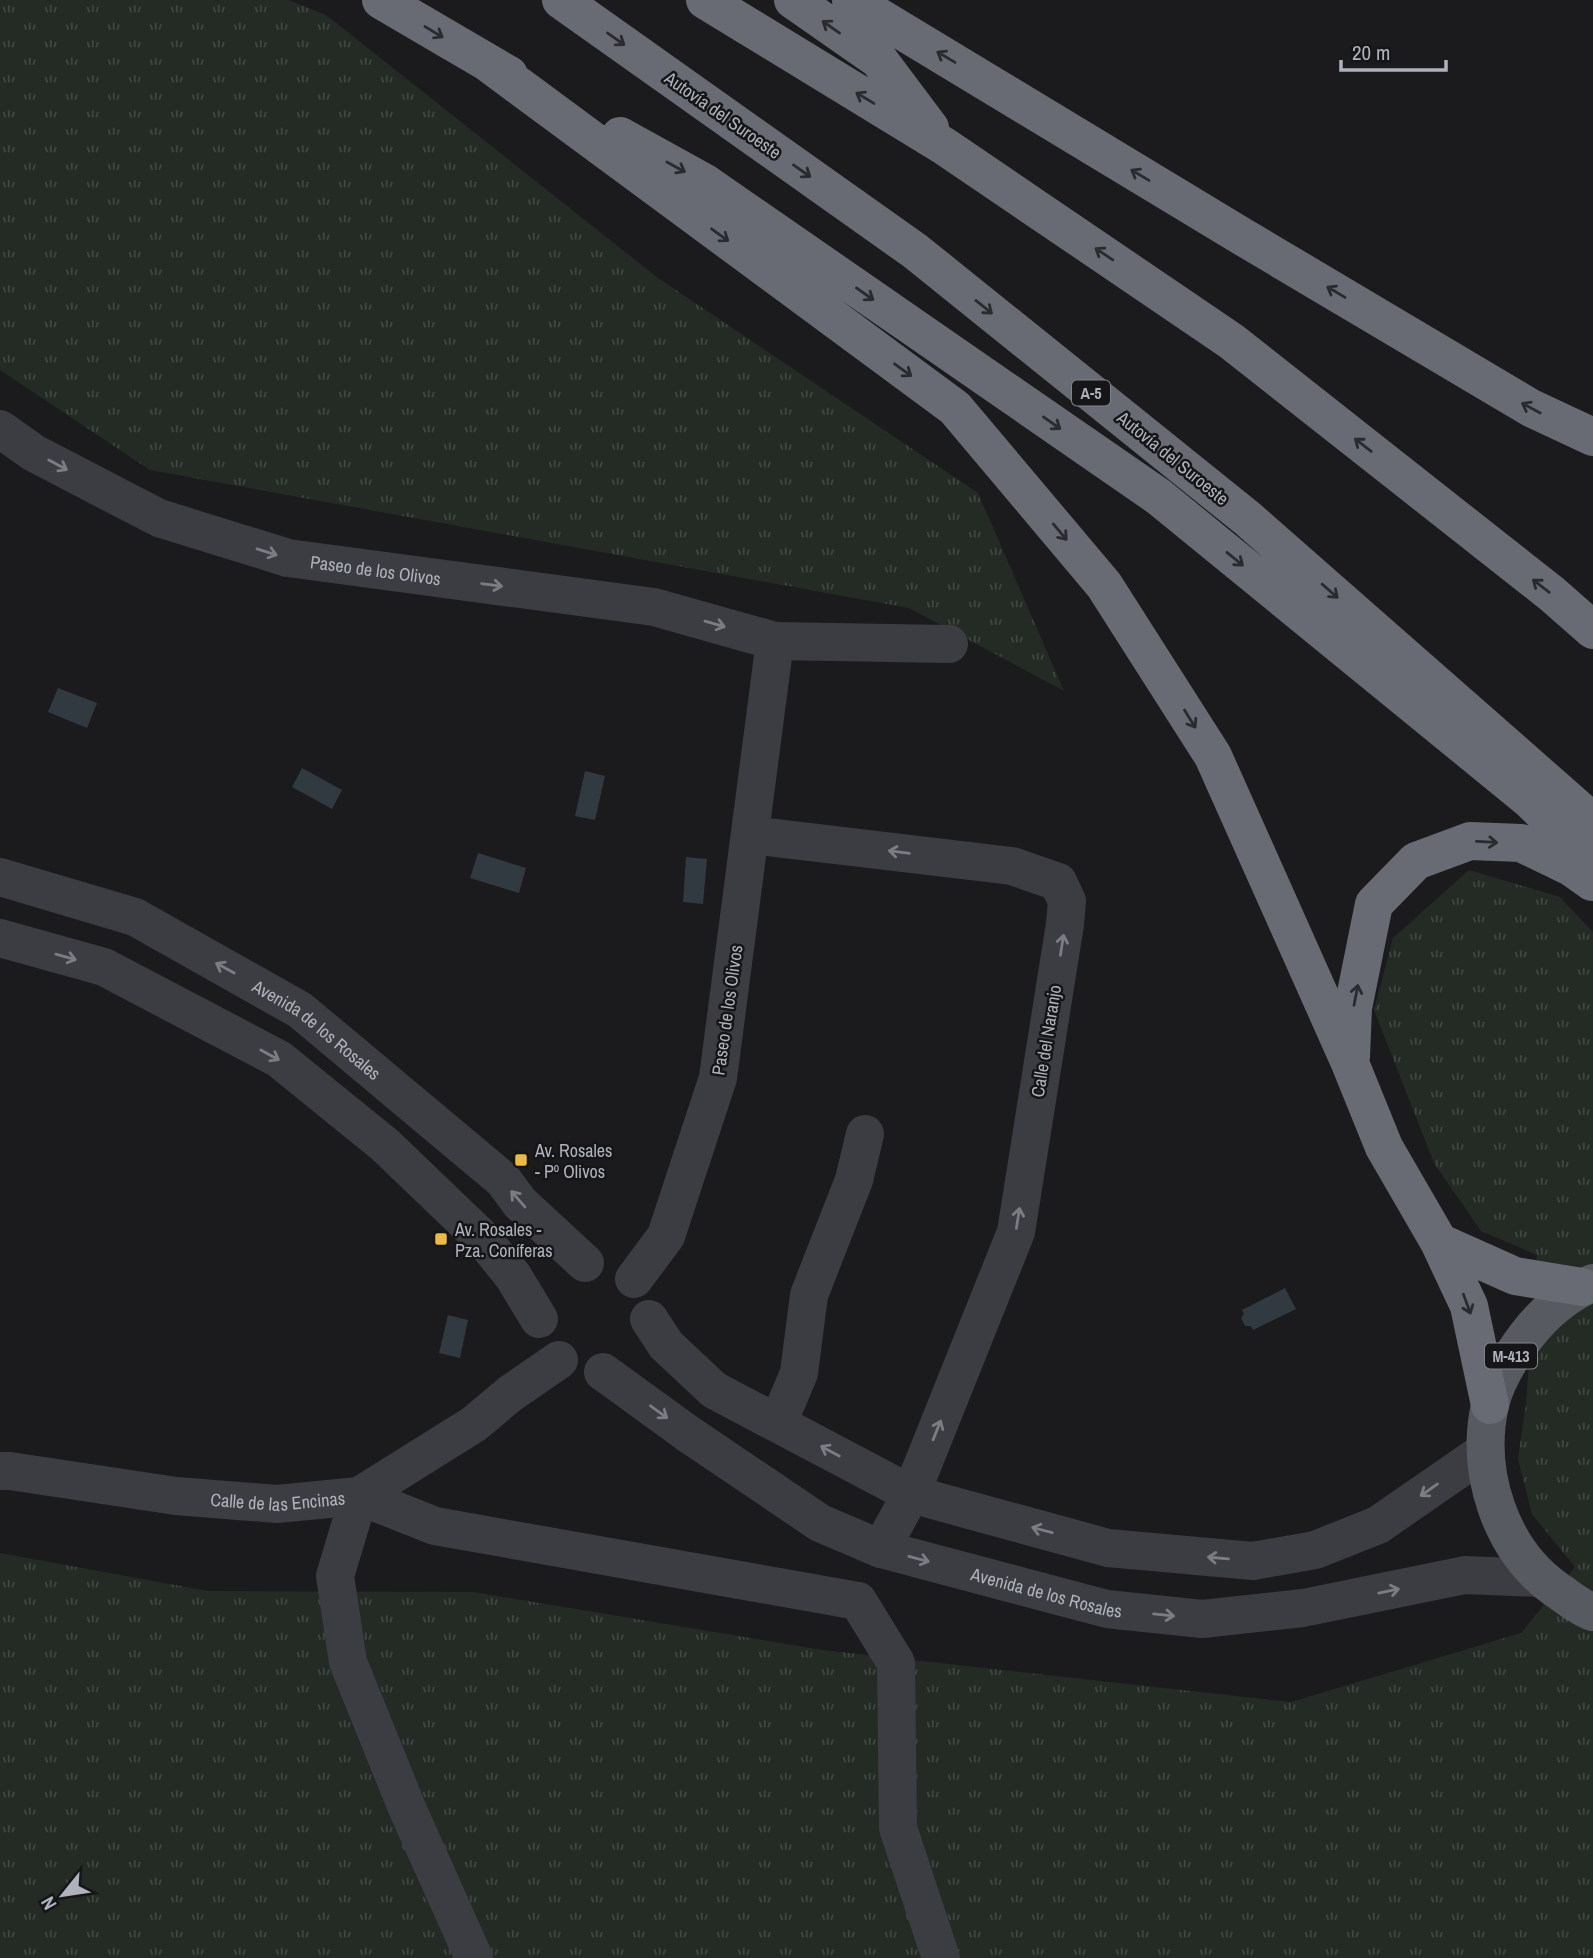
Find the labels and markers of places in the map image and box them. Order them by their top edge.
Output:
place label: Av. Rosales - Pº Olivos [534,1138,612,1184]
marker: Av. Rosales - Pº Olivos [513,1152,529,1168]
place label: Av. Rosales - Pza. Coníferas [454,1217,553,1263]
marker: Av. Rosales - Pza. Coníferas [433,1231,449,1247]

